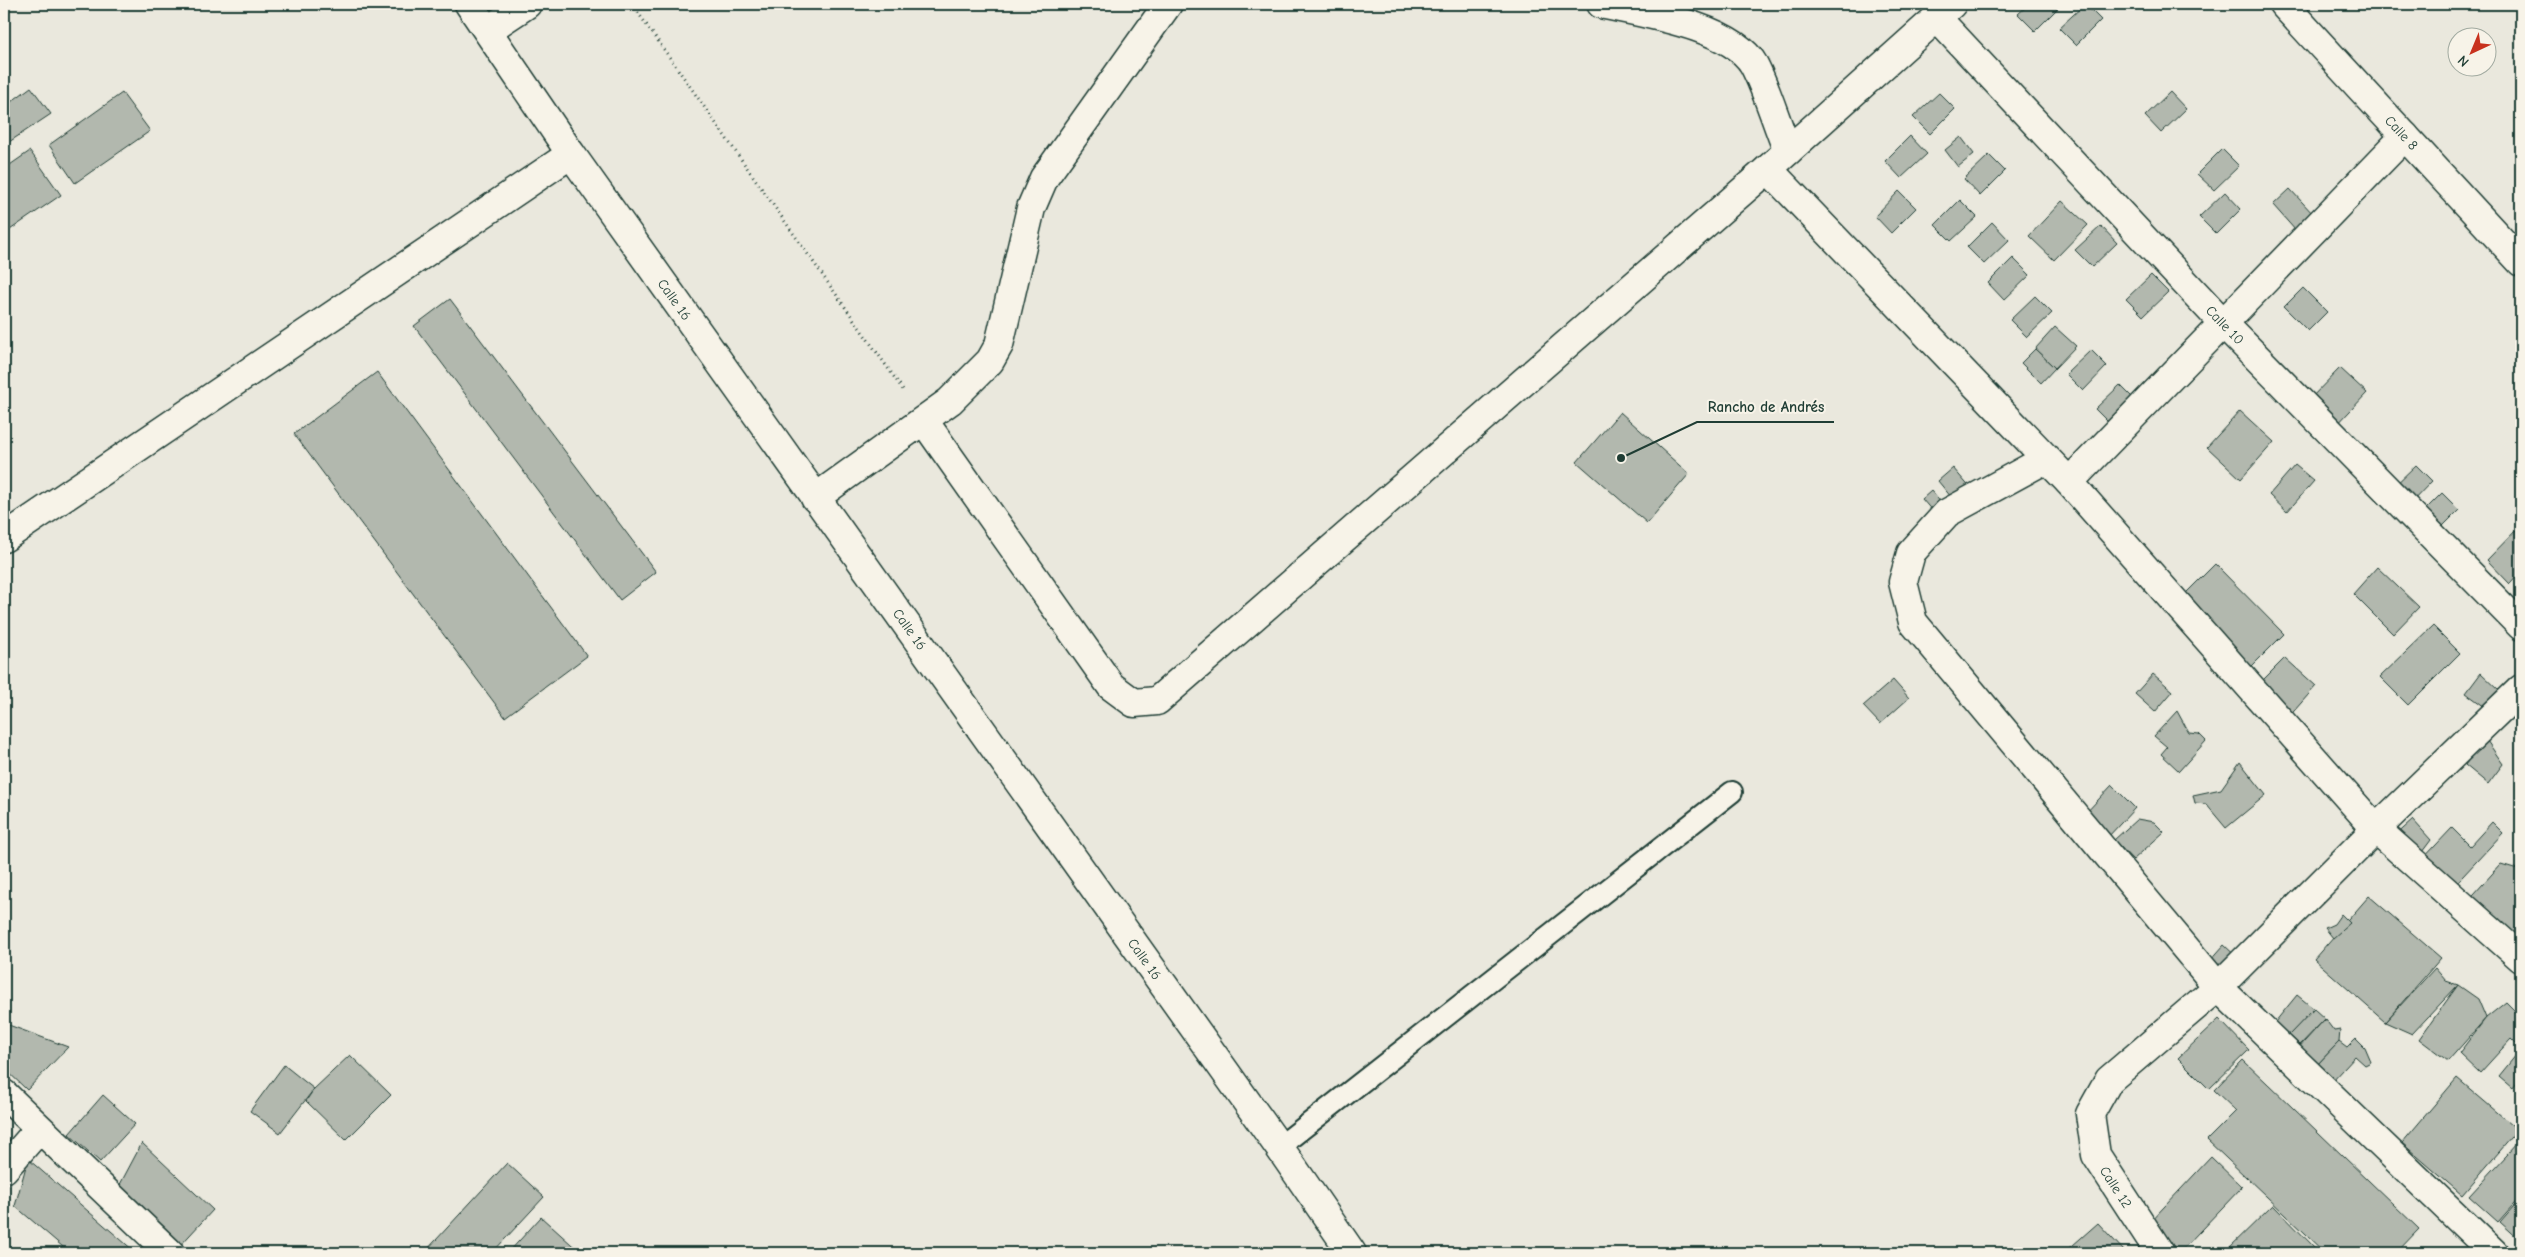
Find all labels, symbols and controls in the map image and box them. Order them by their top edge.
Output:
north arrow [2448,28,2498,78]
text: N [2454,52,2473,70]
street label: Calle 8 [2381,112,2421,154]
street label: Calle 16 [654,276,695,324]
street label: Calle 10 [2202,302,2247,348]
callout: Rancho de Andrés [1697,392,1834,422]
text: Rancho de Andrés [1708,398,1824,416]
street label: Calle 16 [889,605,930,653]
street label: Calle 16 [1124,935,1165,983]
street label: Calle 12 [2096,1163,2135,1211]

